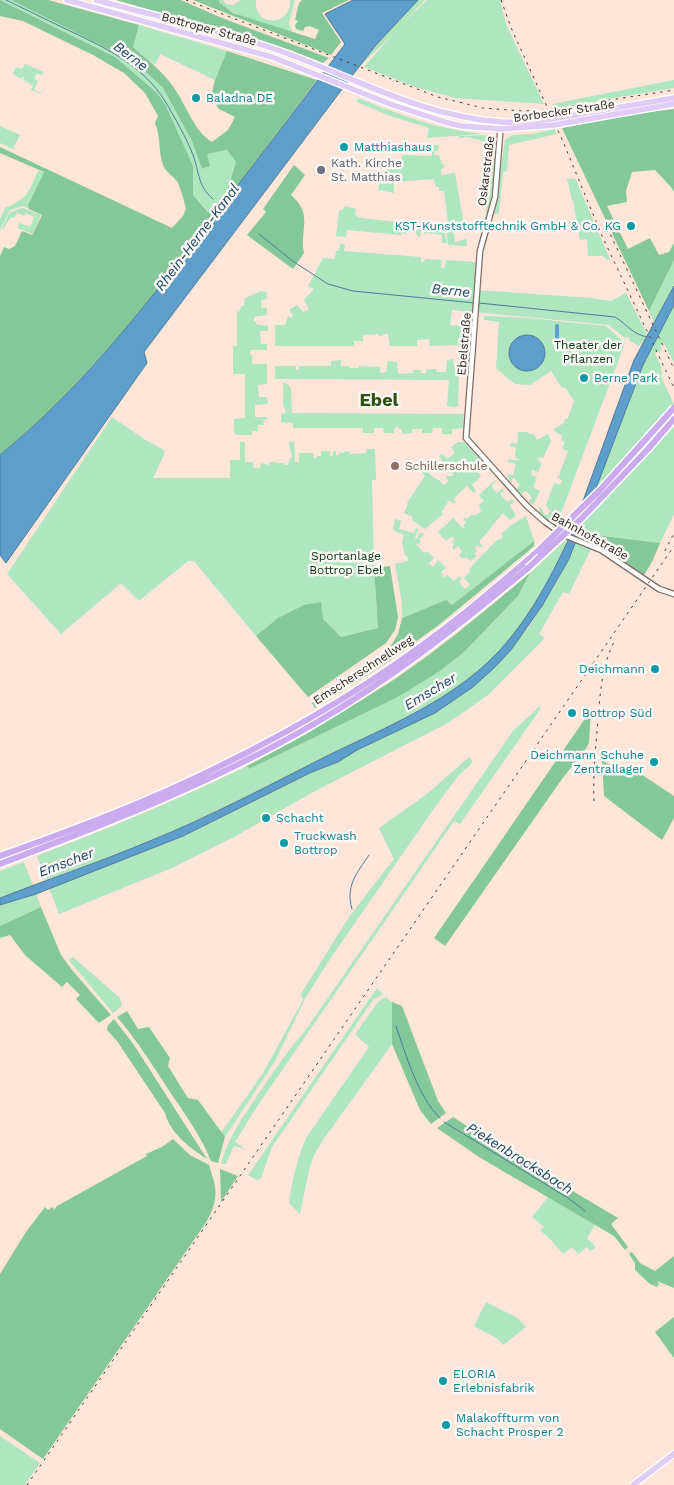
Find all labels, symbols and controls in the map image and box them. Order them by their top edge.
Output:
street label: Bottroper Straße [160,10,258,48]
water label: Berne [111,38,151,74]
place label: Baladna DE [206,91,273,105]
marker: Baladna DE [190,92,202,104]
street label: Borbecker Straße [513,97,615,125]
street label: Oskarstraße [475,135,497,207]
place label: Matthiashaus [354,140,432,154]
marker: Matthiashaus [338,141,350,153]
place label: Kath. Kirche St. Matthias [331,156,402,184]
marker: Kath. Kirche St. Matthias [315,164,327,176]
water label: Rhein-Herne-Kanal [152,181,242,293]
place label: KST-Kunststofftechnik GmbH & Co. KG [395,219,621,233]
marker: KST-Kunststofftechnik GmbH & Co. KG [625,220,637,232]
water label: Berne [431,280,471,300]
street label: Ebelstraße [454,312,474,376]
park label: Theater der Pflanzen [554,338,622,366]
place label: Berne Park [594,371,658,385]
marker: Berne Park [578,372,590,384]
district label: Ebel [360,389,399,410]
place label: Schillerschule [405,459,487,473]
marker: Schillerschule [389,460,401,472]
street label: Bahnhofstraße [549,509,631,563]
park label: Sportanlage Bottrop Ebel [309,549,383,577]
street label: Emscherschnellweg [310,632,416,708]
place label: Deichmann [579,662,645,676]
marker: Deichmann [649,663,661,675]
water label: Emscher [401,669,459,713]
place label: Bottrop Süd [582,706,652,720]
marker: Bottrop Süd [566,707,578,719]
place label: Deichmann Schuhe Zentrallager [530,748,644,776]
marker: Deichmann Schuhe Zentrallager [648,756,660,768]
place label: Schacht [276,811,324,825]
marker: Schacht [260,812,272,824]
place label: Truckwash Bottrop [294,829,357,857]
marker: Truckwash Bottrop [278,837,290,849]
water label: Emscher [36,844,97,880]
water label: Piekenbrocksbach [464,1119,576,1197]
place label: ELORIA Erlebnisfabrik [453,1367,534,1395]
marker: ELORIA Erlebnisfabrik [437,1375,449,1387]
place label: Malakoffturm von Schacht Prosper 2 [456,1411,564,1439]
marker: Malakoffturm von Schacht Prosper 2 [440,1419,452,1431]

